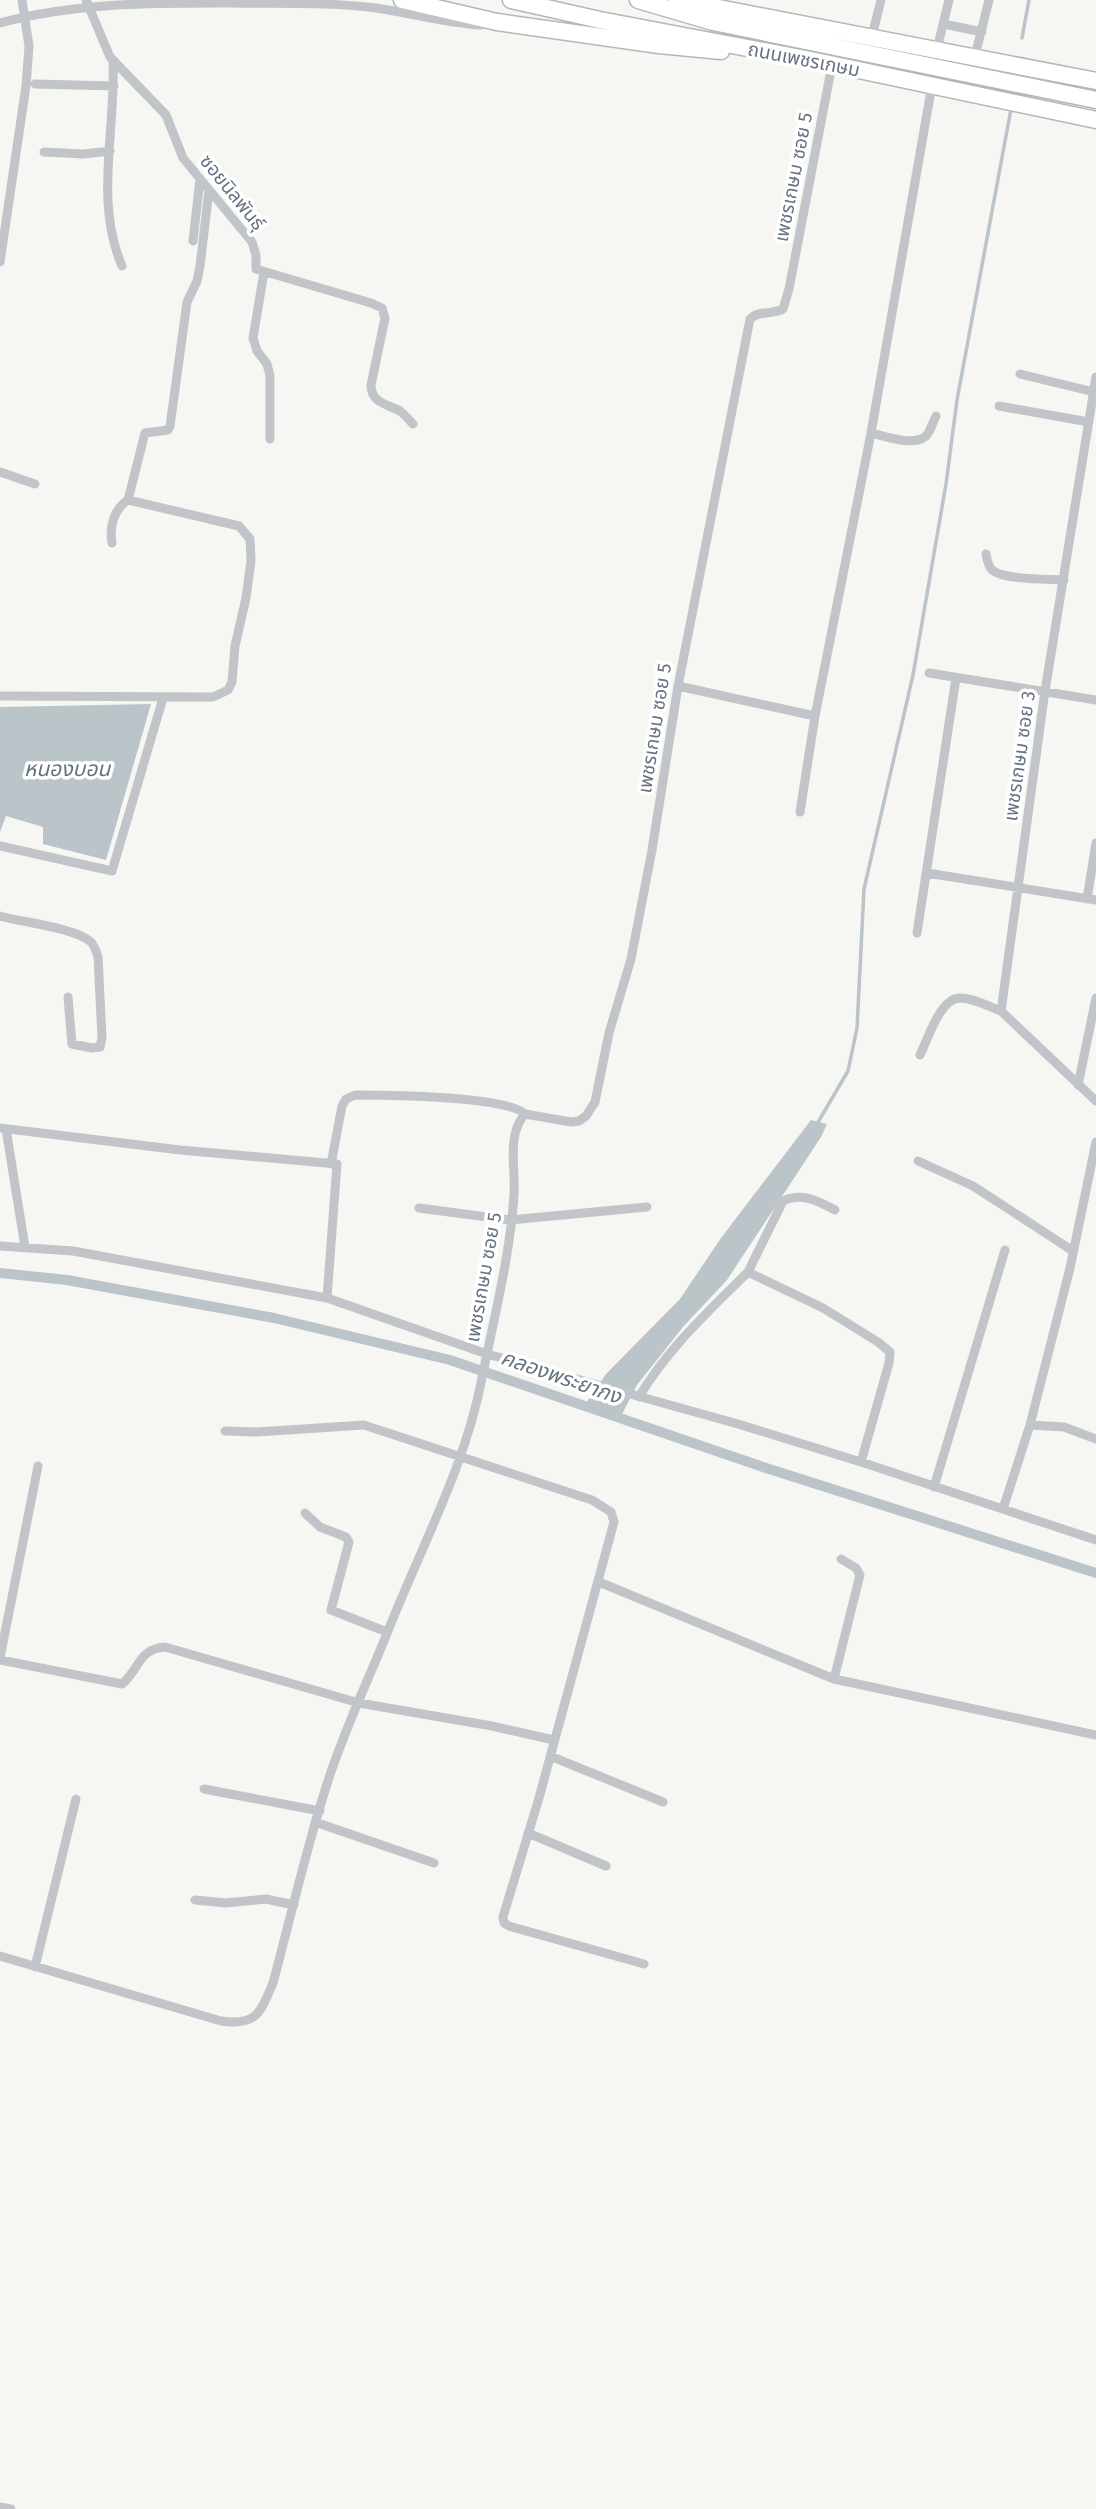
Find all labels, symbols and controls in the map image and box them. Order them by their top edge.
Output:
street label: ถนนเพชรเกษม [746,37,862,82]
street label: เพชรเกษม ซอย 5 [770,110,817,244]
street label: ซอยนิลพันธุ์ [195,150,270,235]
street label: เพชรเกษม ซอย 5 [633,661,676,795]
street label: เพชรเกษม ซอย 3 [999,689,1040,823]
water label: หนองบอน [24,756,111,782]
street label: เพชรเกษม ซอย 5 [461,1210,506,1344]
water label: คลองพระยากง [498,1344,626,1410]

